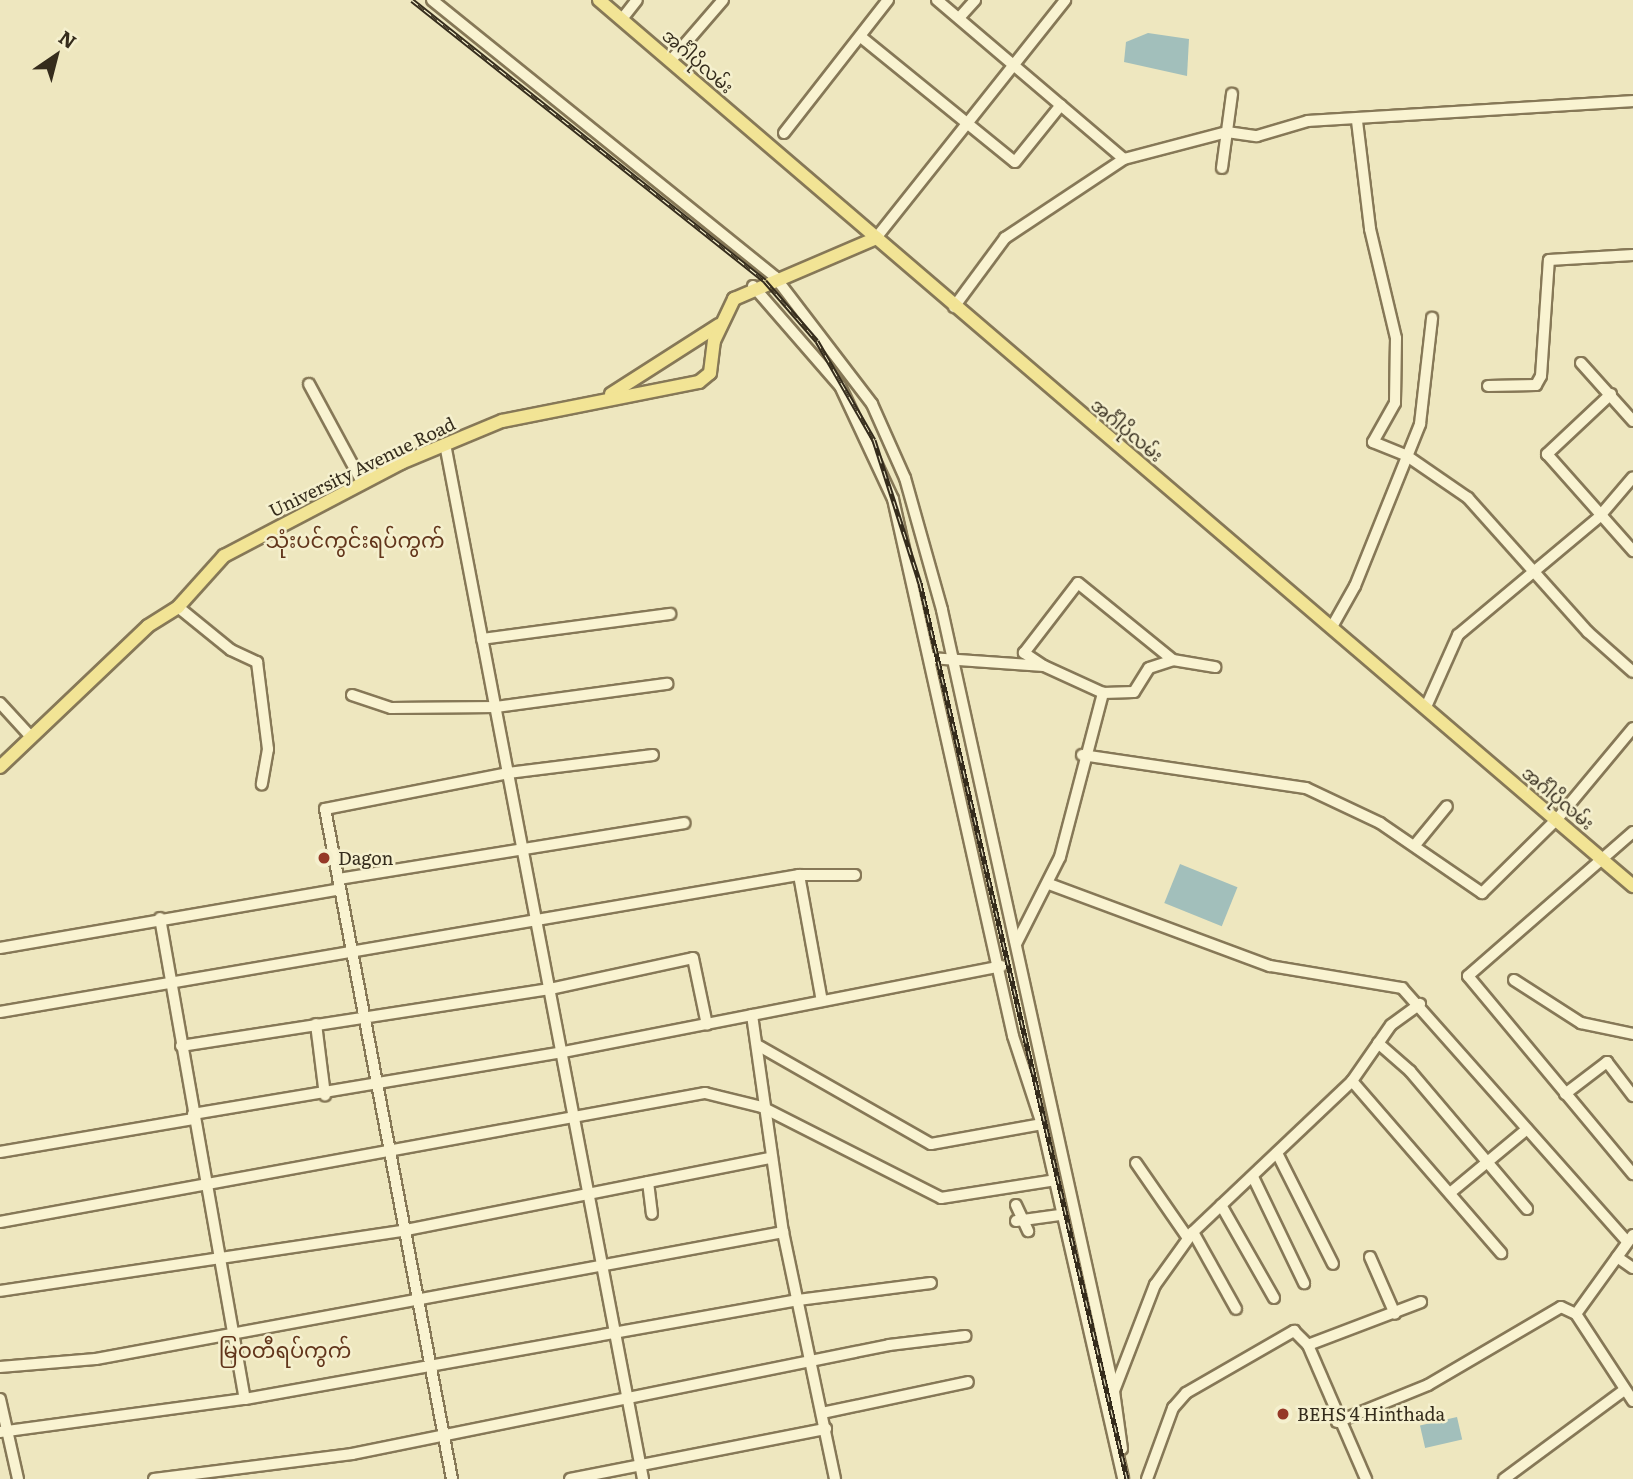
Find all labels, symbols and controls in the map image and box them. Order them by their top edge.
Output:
north arrow [21,21,91,91]
text: N [53,23,83,55]
street label: အင်္ဂါပိုလမ်း [658,24,738,98]
street label: အင်္ဂါပိုလမ်း [1087,394,1167,466]
street label: University Avenue Road [265,412,459,522]
district label: သုံးပင်ကွင်းရပ်ကွက် [265,526,445,552]
street label: အင်္ဂါပိုလမ်း [1518,762,1598,834]
place label: Dagon [338,847,393,869]
marker: Dagon [316,850,332,866]
district label: မြဝတီရပ်ကွက် [219,1336,351,1362]
place label: BEHS 4 Hinthada [1297,1403,1445,1425]
marker: BEHS 4 Hinthada [1275,1406,1291,1422]

